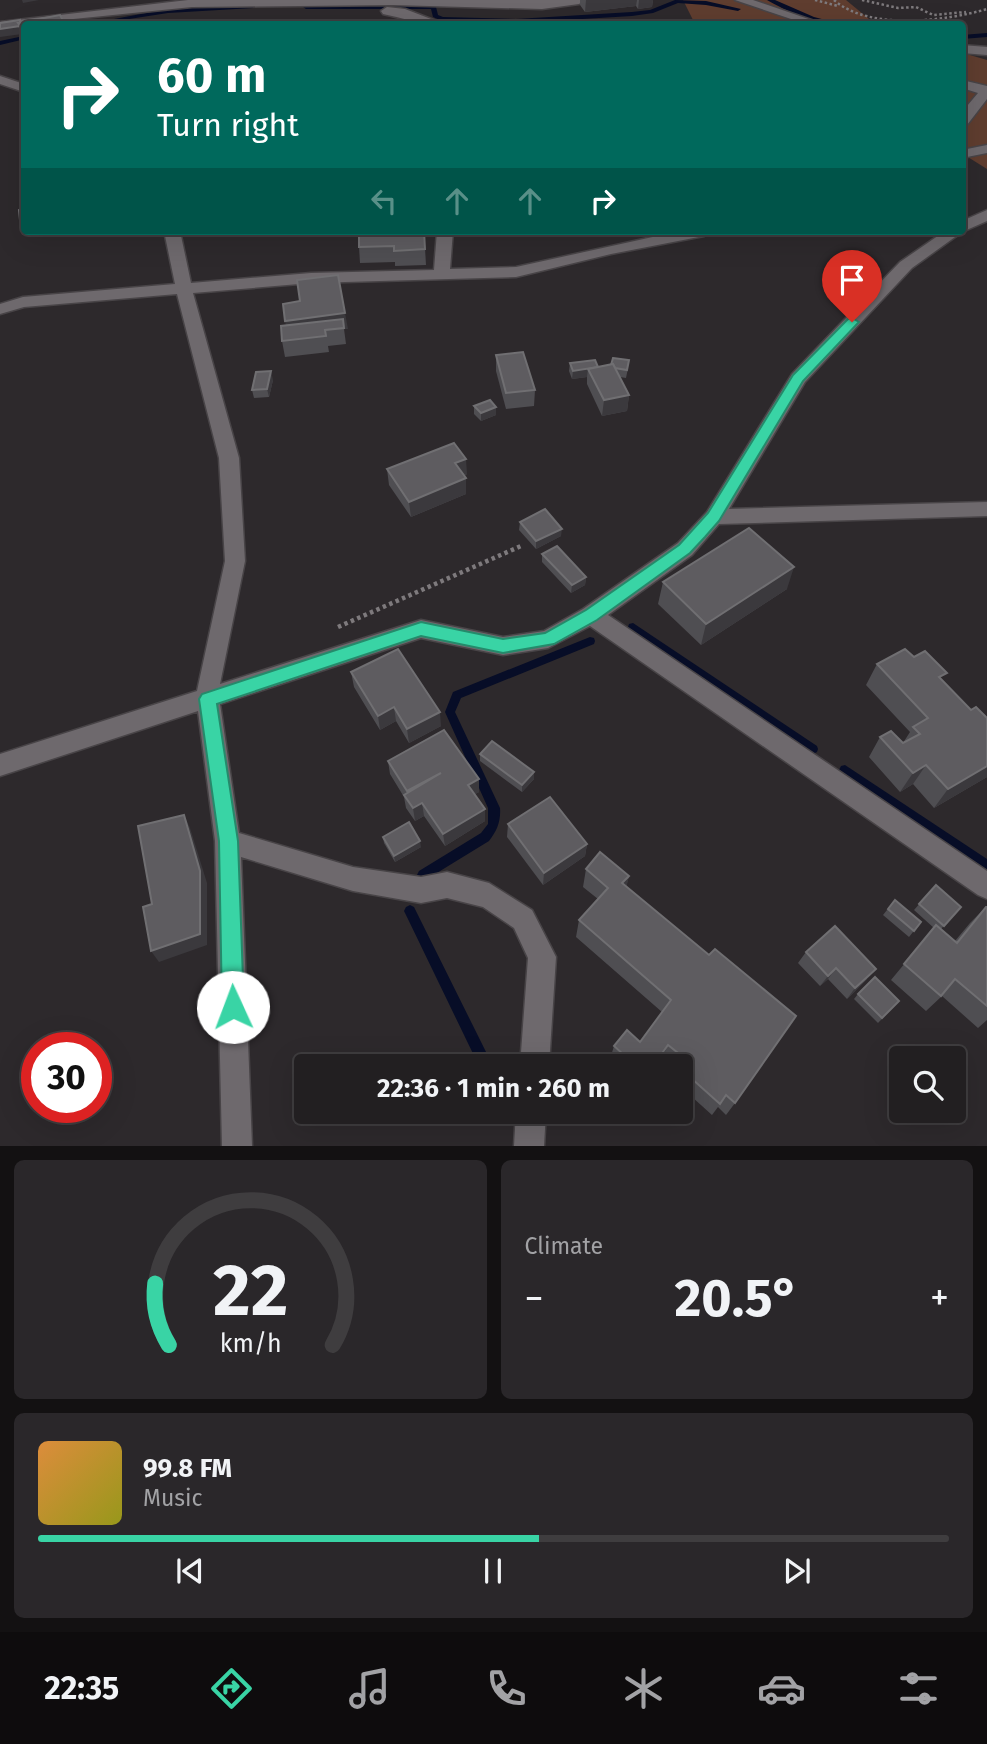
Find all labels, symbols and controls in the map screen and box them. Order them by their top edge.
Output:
text: 60 m [157,46,266,105]
icon: right [42,49,133,140]
text: Turn right [157,106,299,144]
icon: left [365,182,403,220]
icon: ahead [438,182,476,220]
icon: ahead [511,182,549,220]
icon: right [584,182,622,220]
pin [822,250,882,322]
icon: arrive [833,261,871,299]
position arrow [196,970,270,1044]
speed limit sign: 30 [21,1032,112,1123]
map controls [889,1046,966,1123]
button: search [889,1046,966,1123]
text: 22:36 · 1 min · 260 m [377,1073,610,1104]
text: Climate [525,1232,603,1260]
text: 22 [213,1248,288,1335]
text: 20.5° [674,1267,799,1330]
text: − [525,1275,544,1321]
text: + [930,1275,949,1321]
text: km/h [219,1329,281,1359]
text: 99.8 FM [143,1453,232,1484]
text: Music [143,1484,203,1512]
icon: previous [171,1552,209,1590]
icon: pause [474,1552,512,1590]
icon: next [778,1552,816,1590]
icon: directions [207,1664,256,1713]
icon: music [345,1664,394,1713]
icon: phone [482,1664,531,1713]
icon: climate [619,1664,668,1713]
icon: car [757,1664,806,1713]
icon: filters [894,1664,943,1713]
text: 22:35 [44,1669,119,1707]

